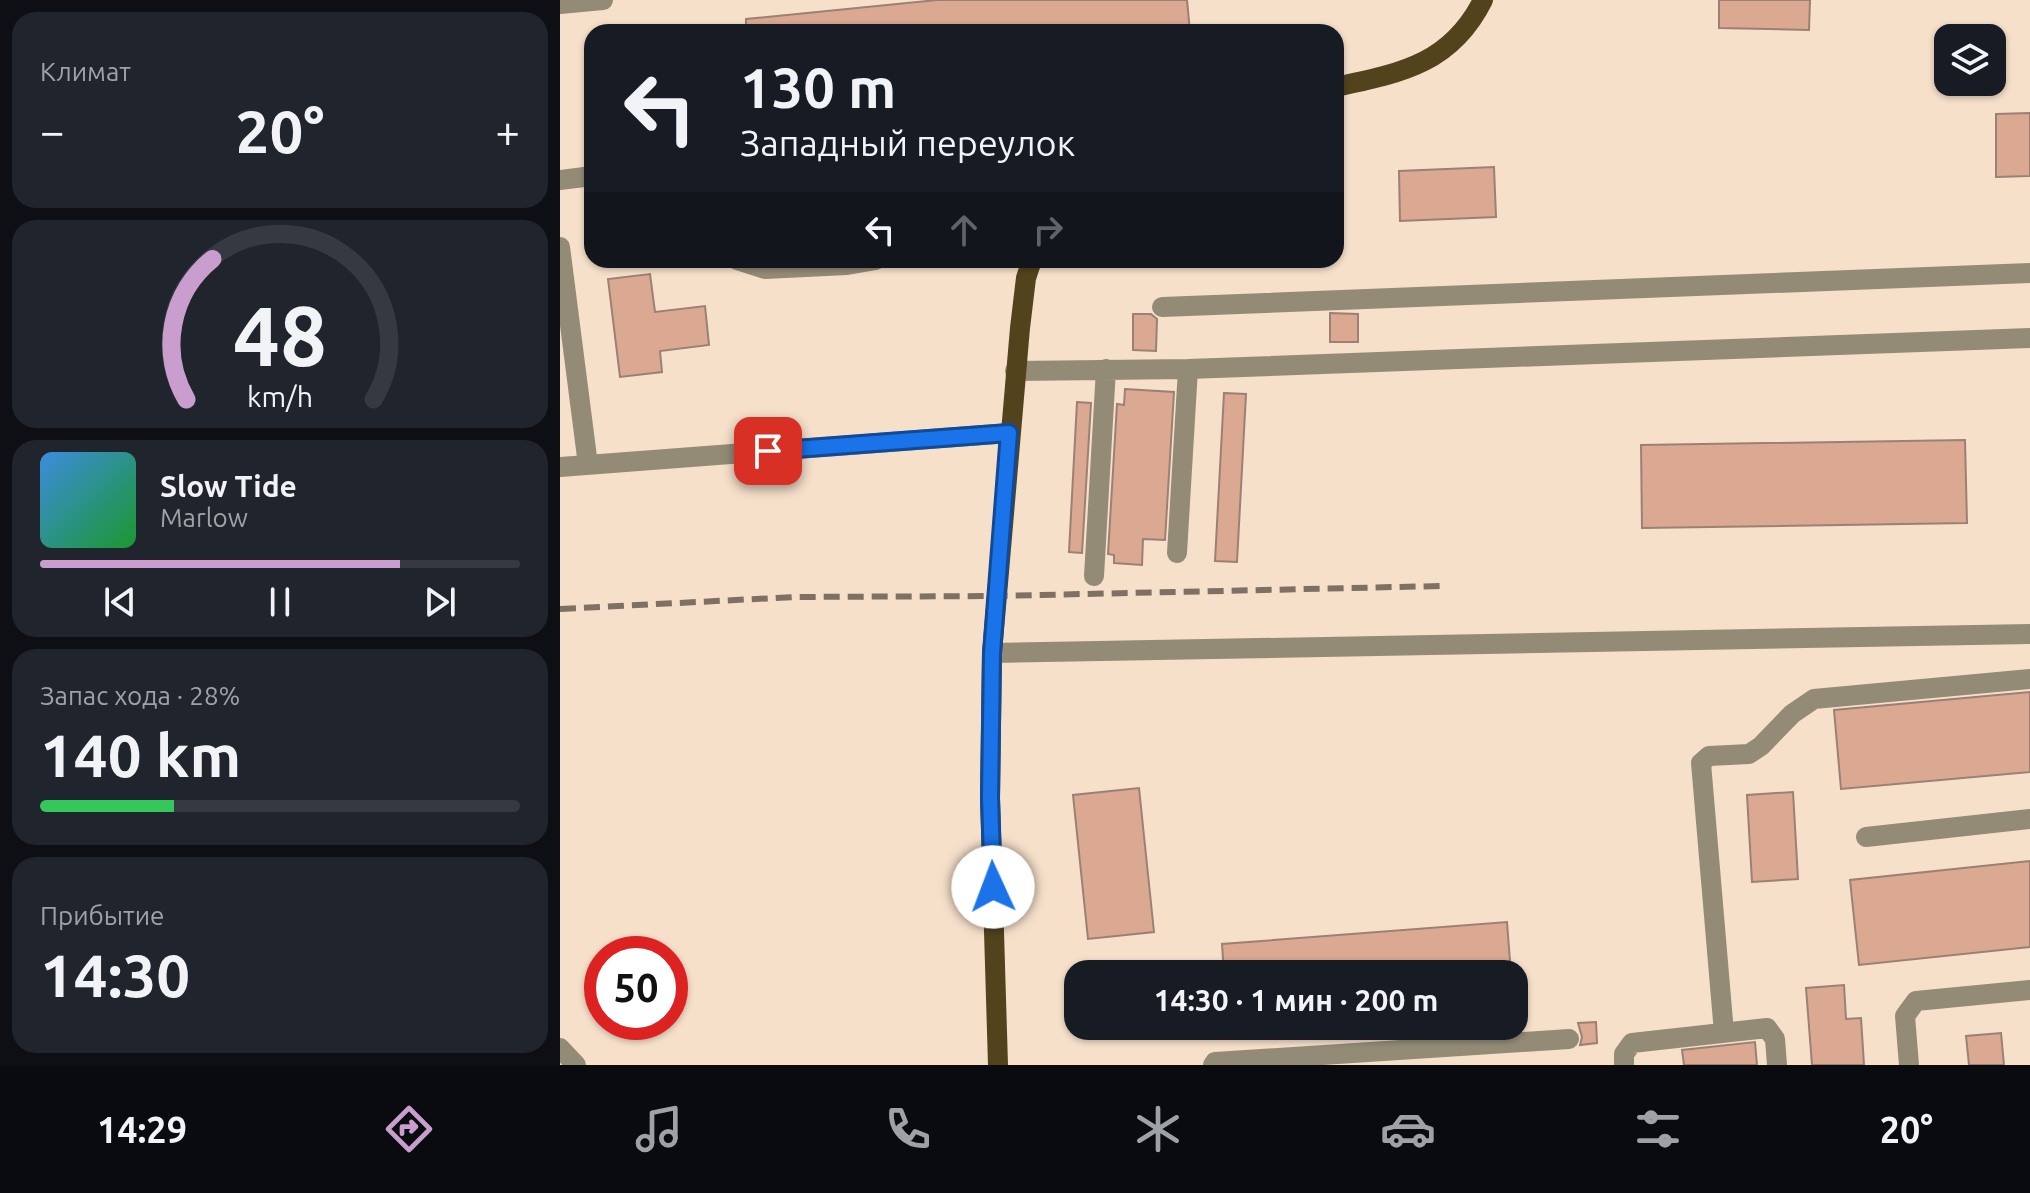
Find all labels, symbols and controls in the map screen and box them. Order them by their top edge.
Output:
map controls [1934,24,2006,96]
button: layers [1934,24,2006,96]
icon: left [608,56,712,160]
text: 130 m [740,56,896,119]
text: Климат [40,57,131,86]
text: 20° [236,97,324,164]
text: − [40,106,65,155]
text: + [495,106,520,155]
text: Западный переулок [740,122,1075,163]
icon: left [858,208,902,252]
icon: ahead [942,208,986,252]
icon: right [1026,208,1070,252]
text: 48 [233,288,327,382]
text: km/h [247,380,313,412]
pin [734,417,802,485]
icon: arrive [746,429,790,473]
text: Slow Tide [160,469,297,503]
text: Marlow [160,503,248,532]
icon: previous [98,580,142,624]
icon: pause [258,580,302,624]
icon: next [418,580,462,624]
text: Запас хода · 28% [40,681,240,710]
text: 140 km [40,721,241,788]
position arrow [951,845,1035,929]
text: Прибытие [40,901,164,930]
speed limit sign: 50 [584,936,688,1040]
text: 14:30 [40,941,190,1008]
text: 14:30 · 1 мин · 200 m [1154,983,1438,1017]
icon: directions [381,1101,437,1157]
icon: music [631,1101,687,1157]
icon: phone [880,1101,936,1157]
icon: climate [1130,1101,1186,1157]
icon: car [1380,1101,1436,1157]
icon: filters [1630,1101,1686,1157]
text: 14:29 [97,1109,187,1150]
text: 20° [1880,1109,1933,1150]

